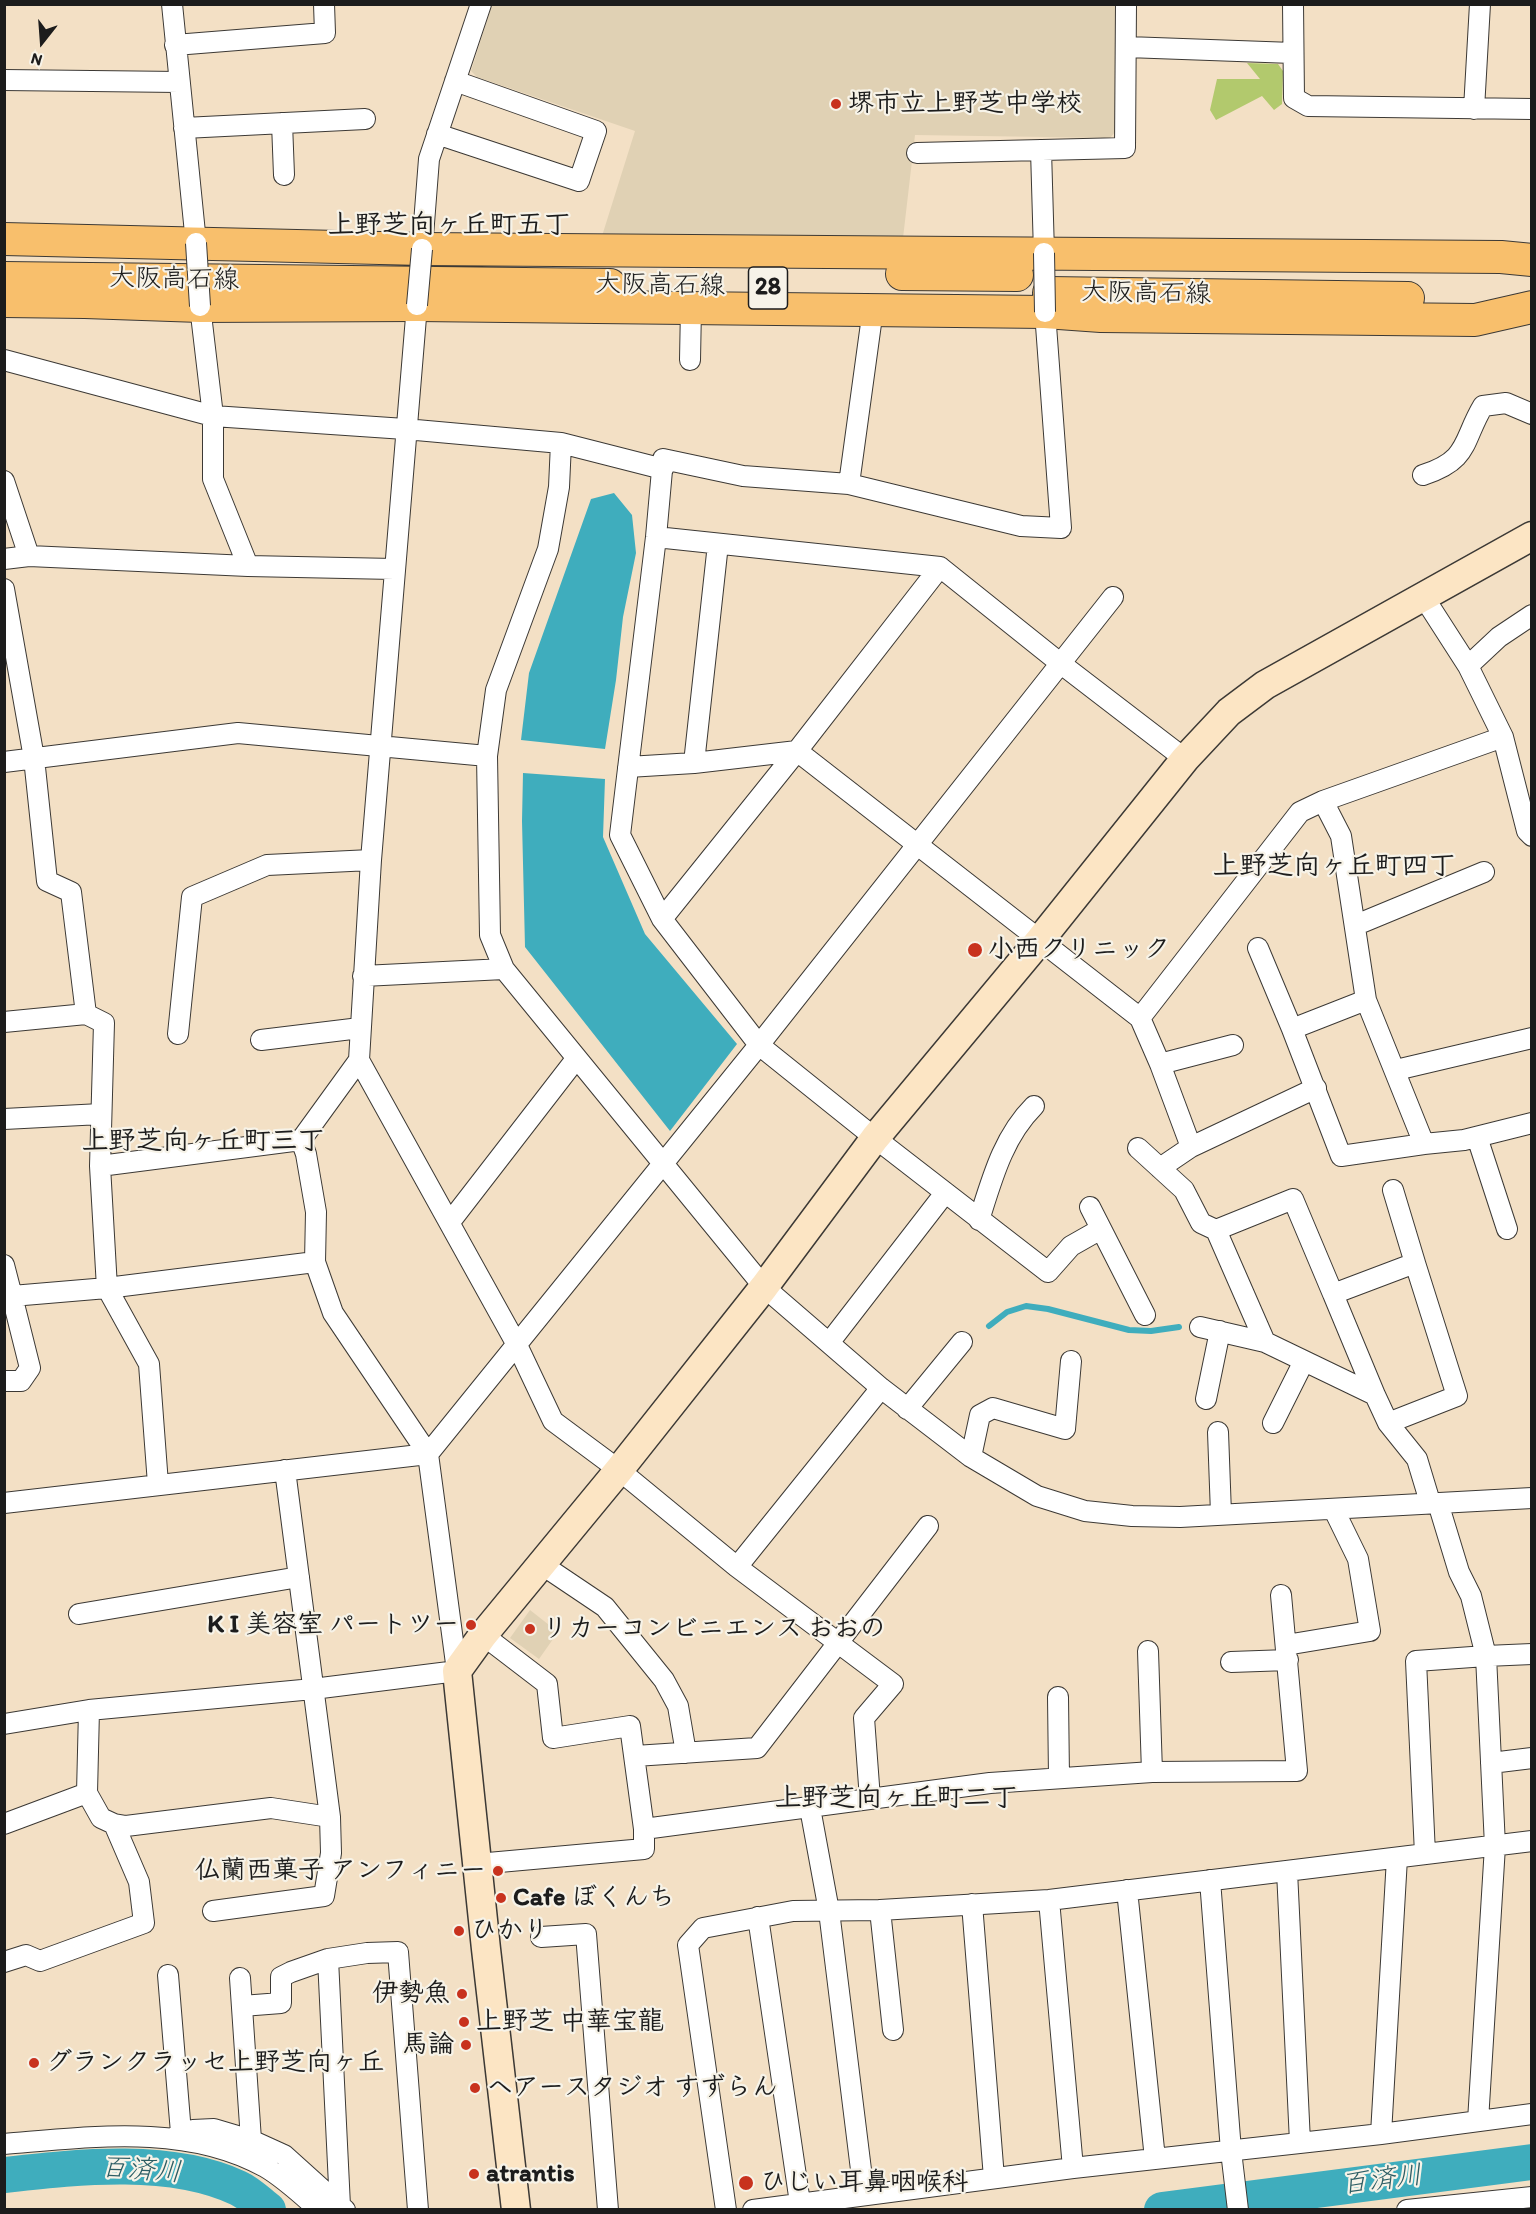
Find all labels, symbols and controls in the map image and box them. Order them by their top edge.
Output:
north arrow [12,12,72,72]
text: N [29,49,45,70]
place label: 堺市立上野芝中学校 [848,88,1082,120]
marker: 堺市立上野芝中学校 [829,97,843,111]
district label: 上野芝向ヶ丘町五丁 [328,210,570,242]
street label: 大阪高石線 [109,263,239,297]
road number: 28 [748,267,788,309]
street label: 大阪高石線 [595,269,725,303]
street label: 大阪高石線 [1081,277,1211,311]
district label: 上野芝向ヶ丘町四丁 [1213,851,1455,883]
place label: 小西クリニック [988,934,1170,966]
marker: 小西クリニック [966,941,984,959]
district label: 上野芝向ヶ丘町三丁 [82,1126,324,1158]
place label: K I 美容室 パートツー [207,1609,459,1641]
place label: リカーコンビニエンス おおの [542,1613,886,1645]
marker: K I 美容室 パートツー [464,1618,478,1632]
marker: リカーコンビニエンス おおの [523,1622,537,1636]
district label: 上野芝向ヶ丘町二丁 [775,1783,1017,1815]
place label: 仏蘭西菓子 アンフィニー [194,1855,486,1887]
marker: 仏蘭西菓子 アンフィニー [491,1864,505,1878]
place label: Cafe ぼくんち [513,1882,675,1914]
marker: Cafe ぼくんち [494,1891,508,1905]
place label: ひかり [471,1915,549,1947]
marker: ひかり [452,1924,466,1938]
place label: 伊勢魚 [372,1978,450,2010]
marker: 伊勢魚 [455,1987,469,2001]
place label: 上野芝 中華宝龍 [476,2006,664,2038]
marker: 上野芝 中華宝龍 [457,2015,471,2029]
place label: 馬論 [402,2029,454,2061]
marker: 馬論 [459,2038,473,2052]
place label: グランクラッセ上野芝向ヶ丘 [46,2047,384,2079]
marker: グランクラッセ上野芝向ヶ丘 [27,2056,41,2070]
place label: ヘアースタジオ すずらん [487,2072,778,2104]
marker: ヘアースタジオ すずらん [468,2081,482,2095]
water label: 百済川 [99,2152,183,2190]
place label: atrantis [486,2158,574,2190]
water label: 百済川 [1340,2160,1424,2202]
marker: atrantis [467,2167,481,2181]
place label: ひじい耳鼻咽喉科 [760,2167,968,2199]
marker: ひじい耳鼻咽喉科 [737,2174,755,2192]

